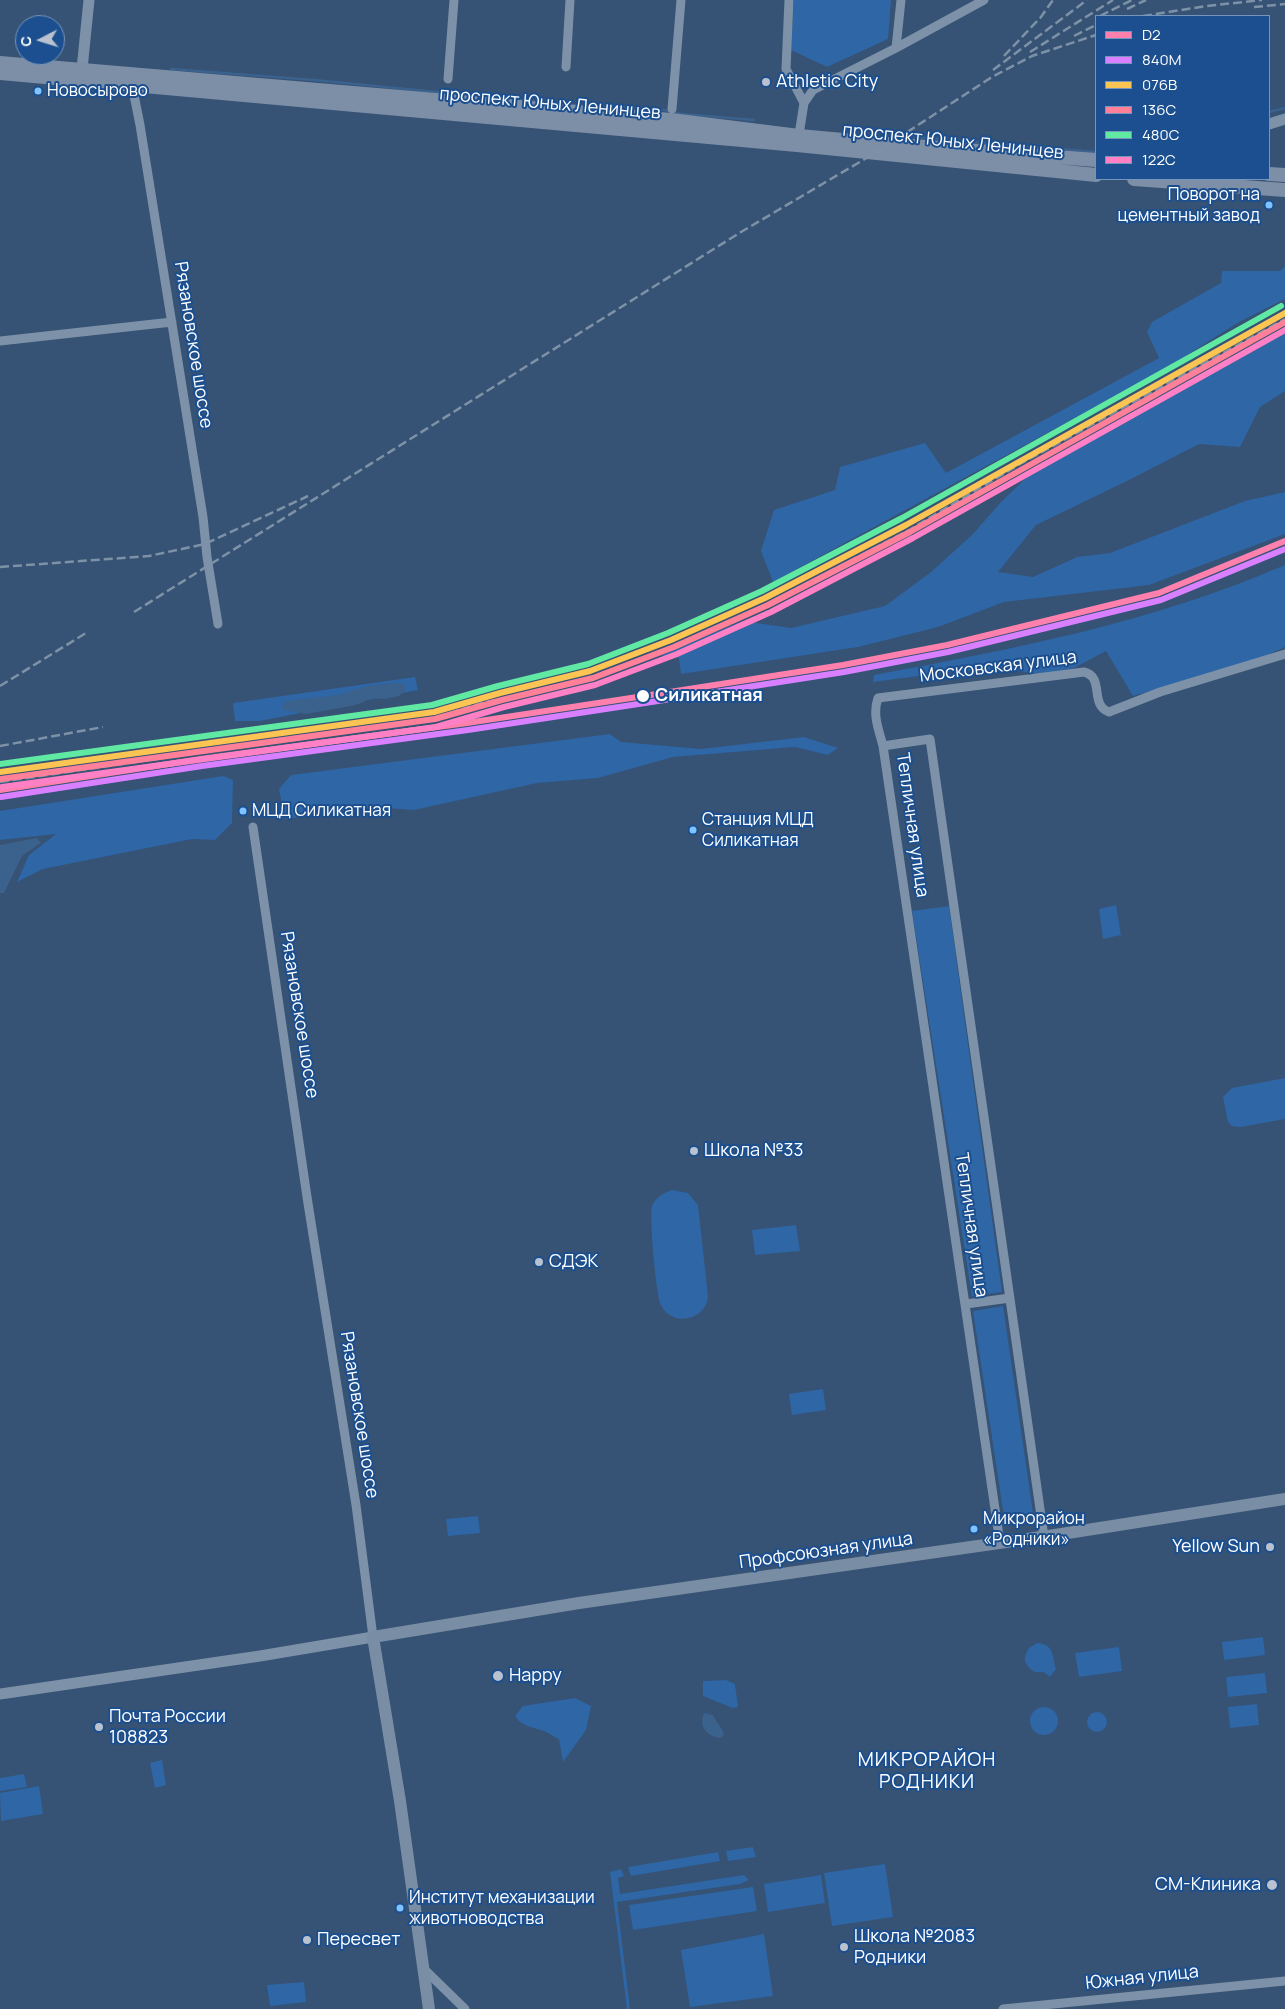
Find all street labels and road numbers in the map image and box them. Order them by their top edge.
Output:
street label: проспект Юных Ленинцев [438,84,662,124]
street label: проспект Юных Ленинцев [841,120,1065,164]
street label: Рязановское шоссе [169,260,217,430]
street label: Московская улица [918,647,1078,687]
street label: Тепличная улица [891,751,933,899]
street label: Рязановское шоссе [275,930,323,1100]
street label: Тепличная улица [950,1151,992,1299]
street label: Рязановское шоссе [335,1330,383,1500]
street label: Профсоюзная улица [738,1528,914,1574]
street label: Южная улица [1084,1961,1200,1995]

